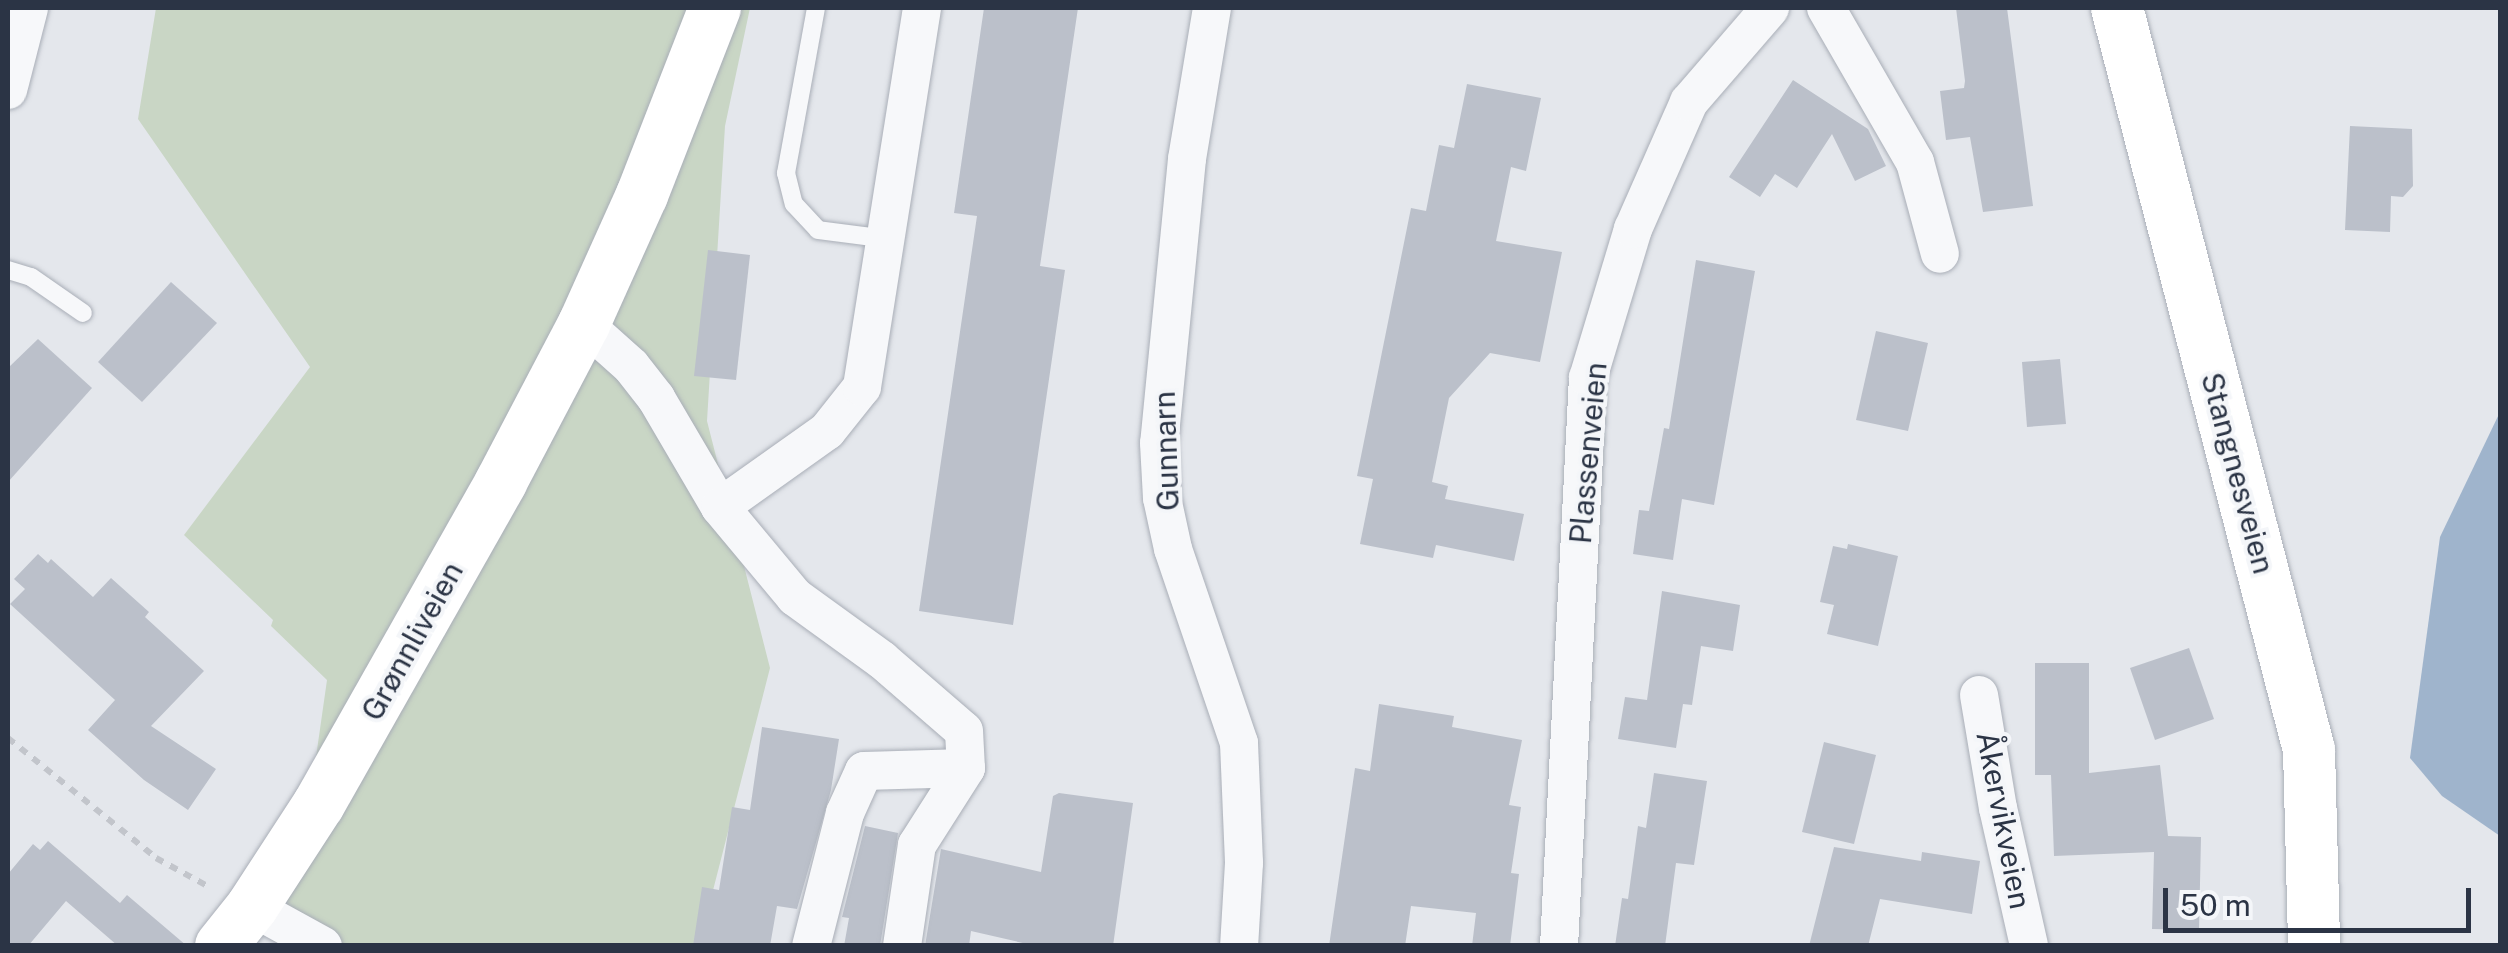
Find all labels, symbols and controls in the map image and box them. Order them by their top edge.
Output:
street label: Plassenveien [1562,361,1614,545]
street label: Stangnesveien [2194,369,2282,577]
street label: Gunnarn [1146,391,1186,511]
street label: Grønnliveien [354,555,470,727]
street label: Åkervikveien [1969,728,2039,912]
scale bar [2168,868,2476,930]
text: 50 m [2180,887,2251,923]

